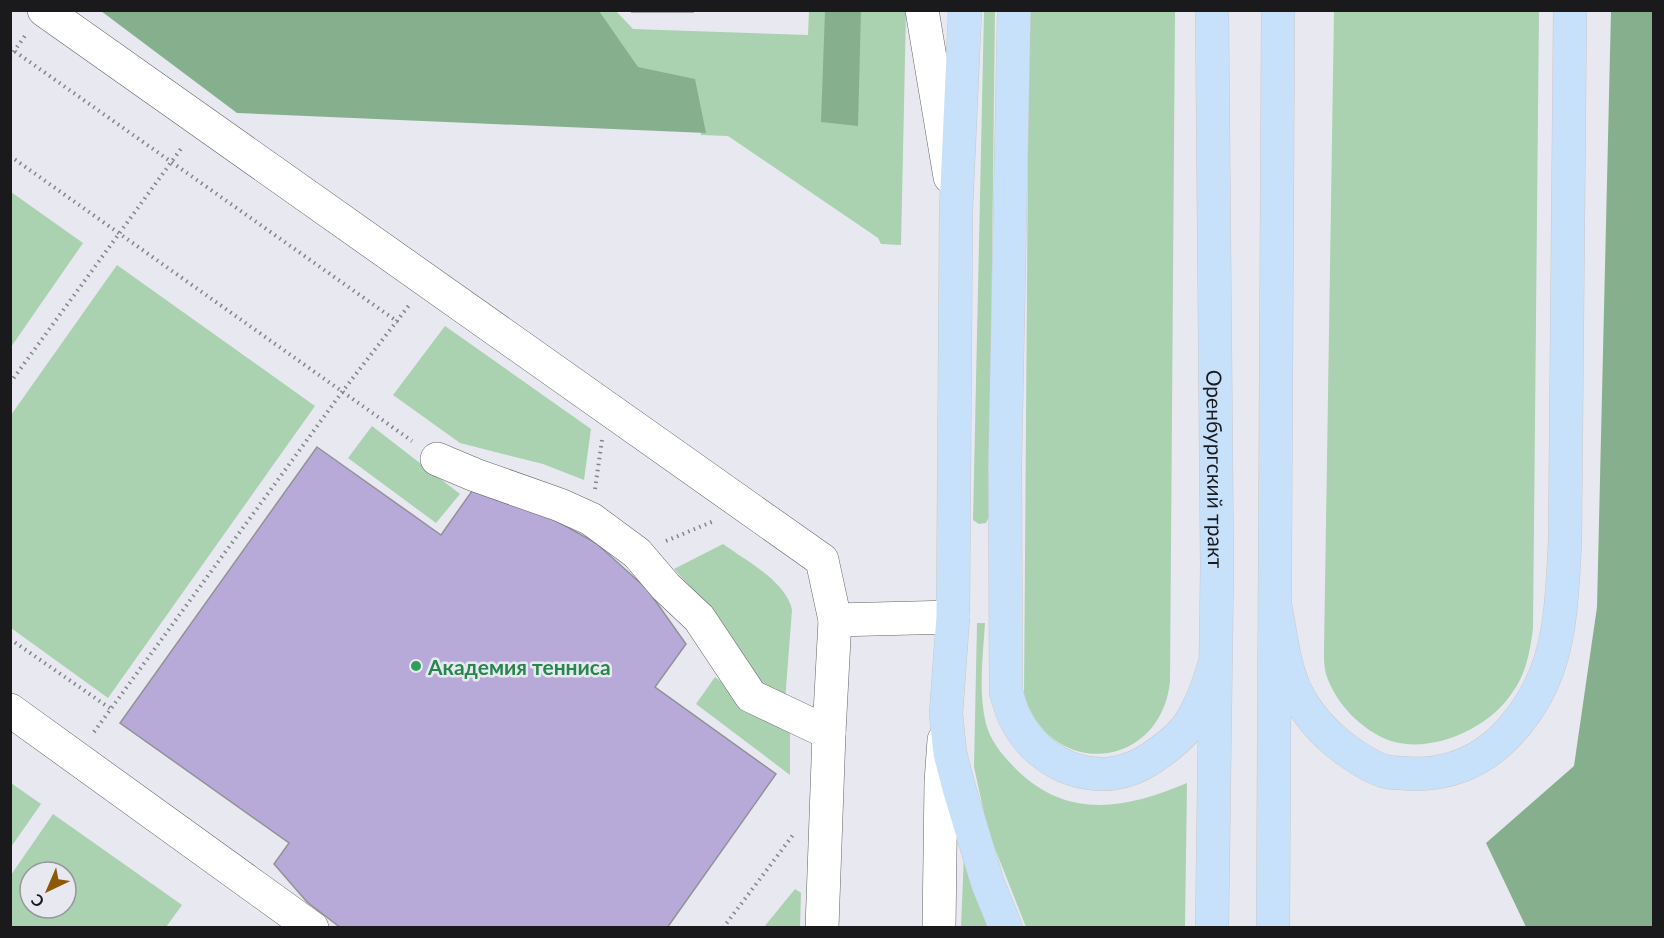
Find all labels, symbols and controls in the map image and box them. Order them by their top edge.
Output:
street label: Оренбургский тракт [1203,369,1230,569]
place label: Академия тенниса [427,654,611,679]
marker: Академия тенниса [409,659,423,673]
north arrow [18,860,78,920]
text: С [27,890,48,912]

